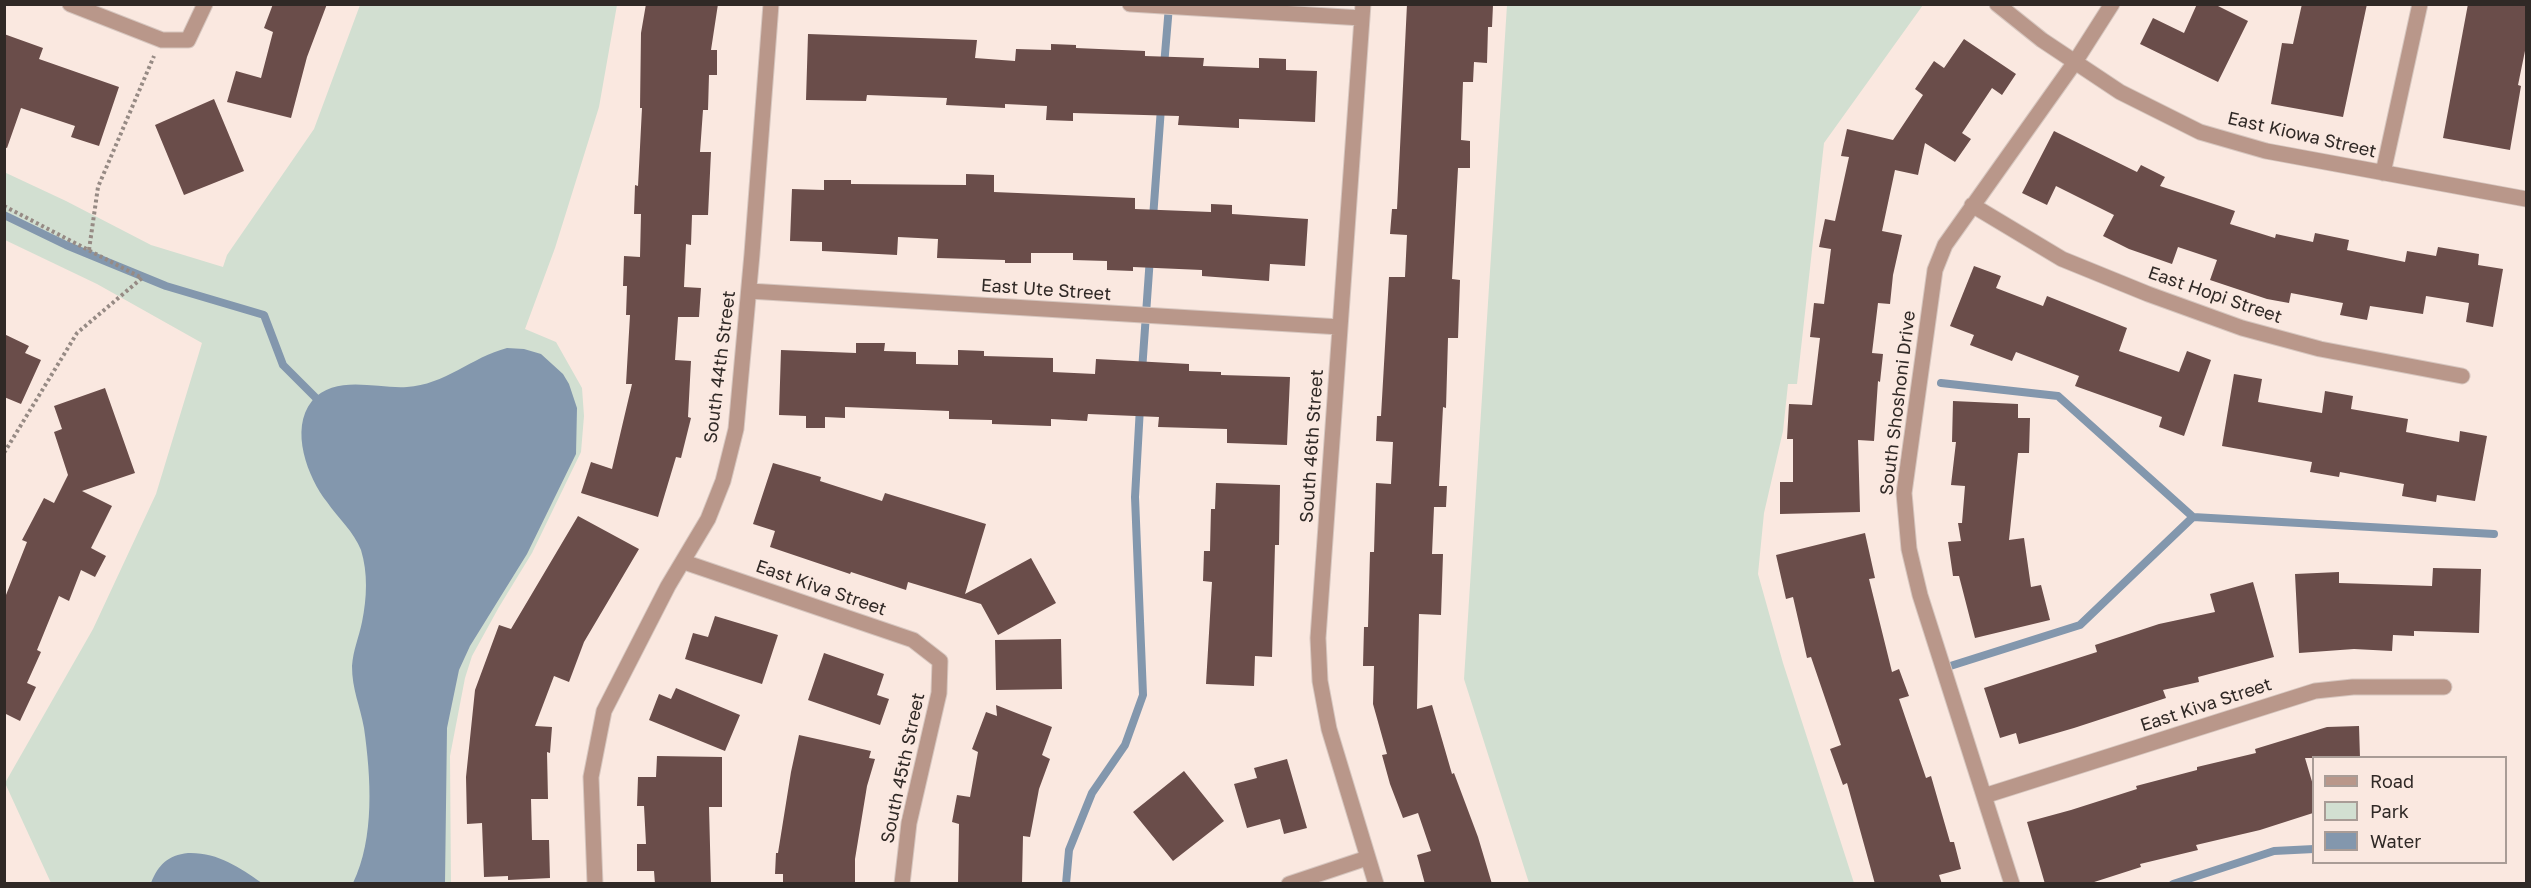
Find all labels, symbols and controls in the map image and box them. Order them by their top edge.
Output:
street label: East Kiowa Street [2225,107,2379,163]
street label: East Hopi Street [2145,262,2285,328]
street label: East Ute Street [980,275,1112,305]
street label: South 44th Street [700,289,740,445]
street label: South Shoshoni Drive [1876,309,1920,497]
street label: South 46th Street [1296,368,1328,524]
street label: East Kiva Street [753,555,889,621]
street label: East Kiva Street [2138,674,2274,736]
street label: South 45th Street [876,691,930,845]
legend [2312,756,2507,864]
text: Road [2370,770,2414,792]
text: Park [2370,800,2409,822]
text: Water [2370,830,2421,852]

